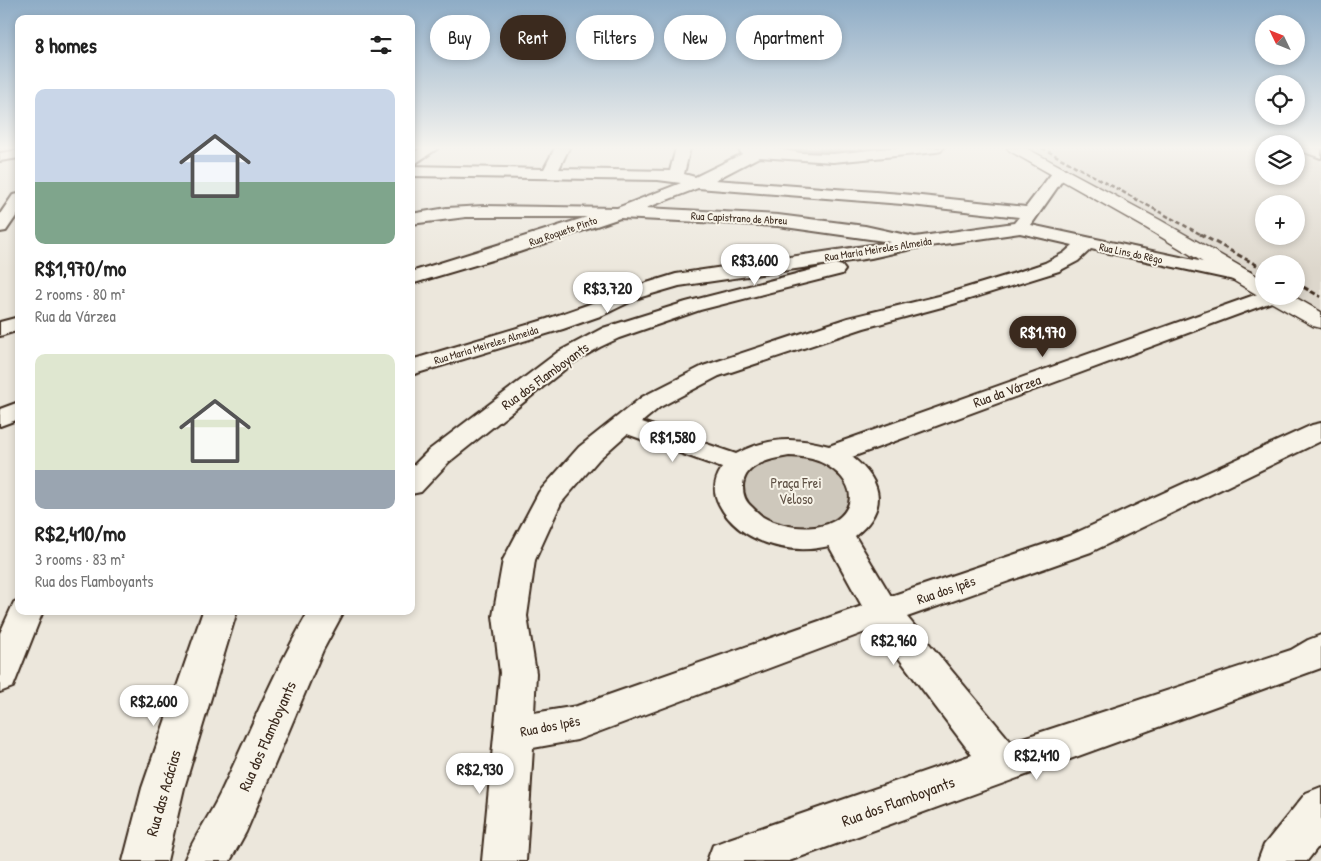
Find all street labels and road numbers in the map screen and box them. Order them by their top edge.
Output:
street label: Rua Capistrano de Abreu [691,208,788,228]
street label: Rua Roquete Pinto [527,213,599,249]
street label: Rua Maria Meireles Almeida [824,234,933,264]
street label: Rua Lins do Rêgo [1098,239,1165,267]
street label: Rua Maria Meireles Almeida [432,322,540,367]
street label: Rua dos Flamboyants [497,337,593,415]
street label: Rua da Várzea [970,369,1044,412]
street label: Rua dos Ipês [914,571,978,609]
street label: Rua dos Flamboyants [233,677,301,795]
street label: Rua dos Ipês [518,710,582,742]
street label: Rua das Acácias [140,747,186,839]
street label: Rua dos Flamboyants [839,770,957,832]

